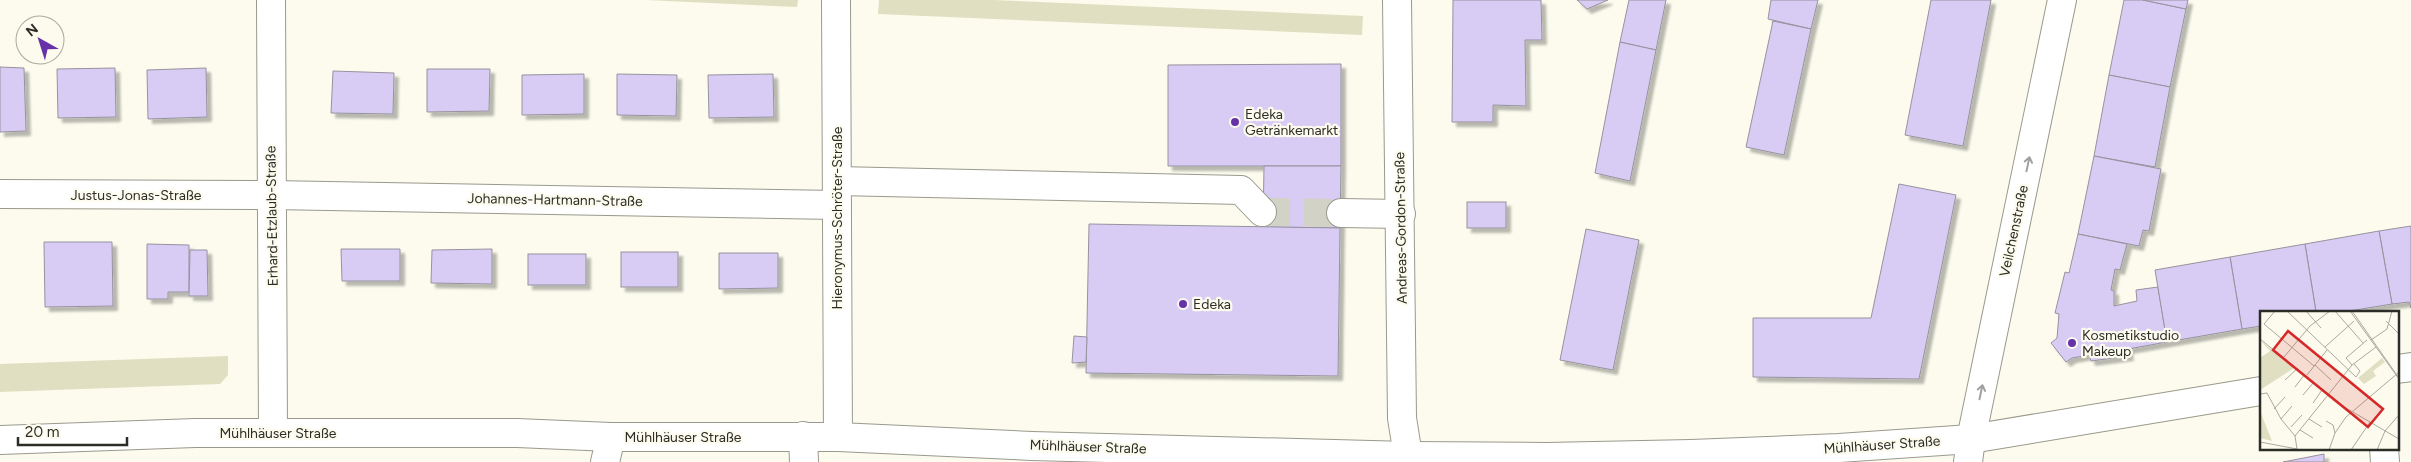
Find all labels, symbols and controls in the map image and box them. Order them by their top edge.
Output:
north arrow [15,15,65,65]
text: N [23,20,42,40]
place label: Edeka Getränkemarkt [1245,106,1338,139]
marker: Edeka Getränkemarkt [1229,116,1241,128]
street label: Hieronymus-Schröter-Straße [829,126,846,310]
street label: Erhard-Etzlaub-Straße [262,145,282,286]
street label: Andreas-Gordon-Straße [1391,151,1411,304]
one-way arrow [2023,156,2033,172]
street label: Veilchenstraße [1996,183,2032,278]
street label: Justus-Jonas-Straße [71,187,202,204]
street label: Johannes-Hartmann-Straße [467,190,643,210]
place label: Edeka [1193,296,1231,313]
marker: Edeka [1177,298,1189,310]
inset map [2260,311,2398,450]
place label: Kosmetikstudio Makeup [2082,327,2179,360]
marker: Kosmetikstudio Makeup [2066,337,2078,349]
one-way arrow [1976,384,1986,400]
scale bar [18,414,126,446]
text: 20 m [25,423,59,441]
street label: Mühlhäuser Straße [220,425,337,442]
street label: Mühlhäuser Straße [625,429,742,446]
street label: Mühlhäuser Straße [1823,432,1941,458]
street label: Mühlhäuser Straße [1029,436,1147,458]

